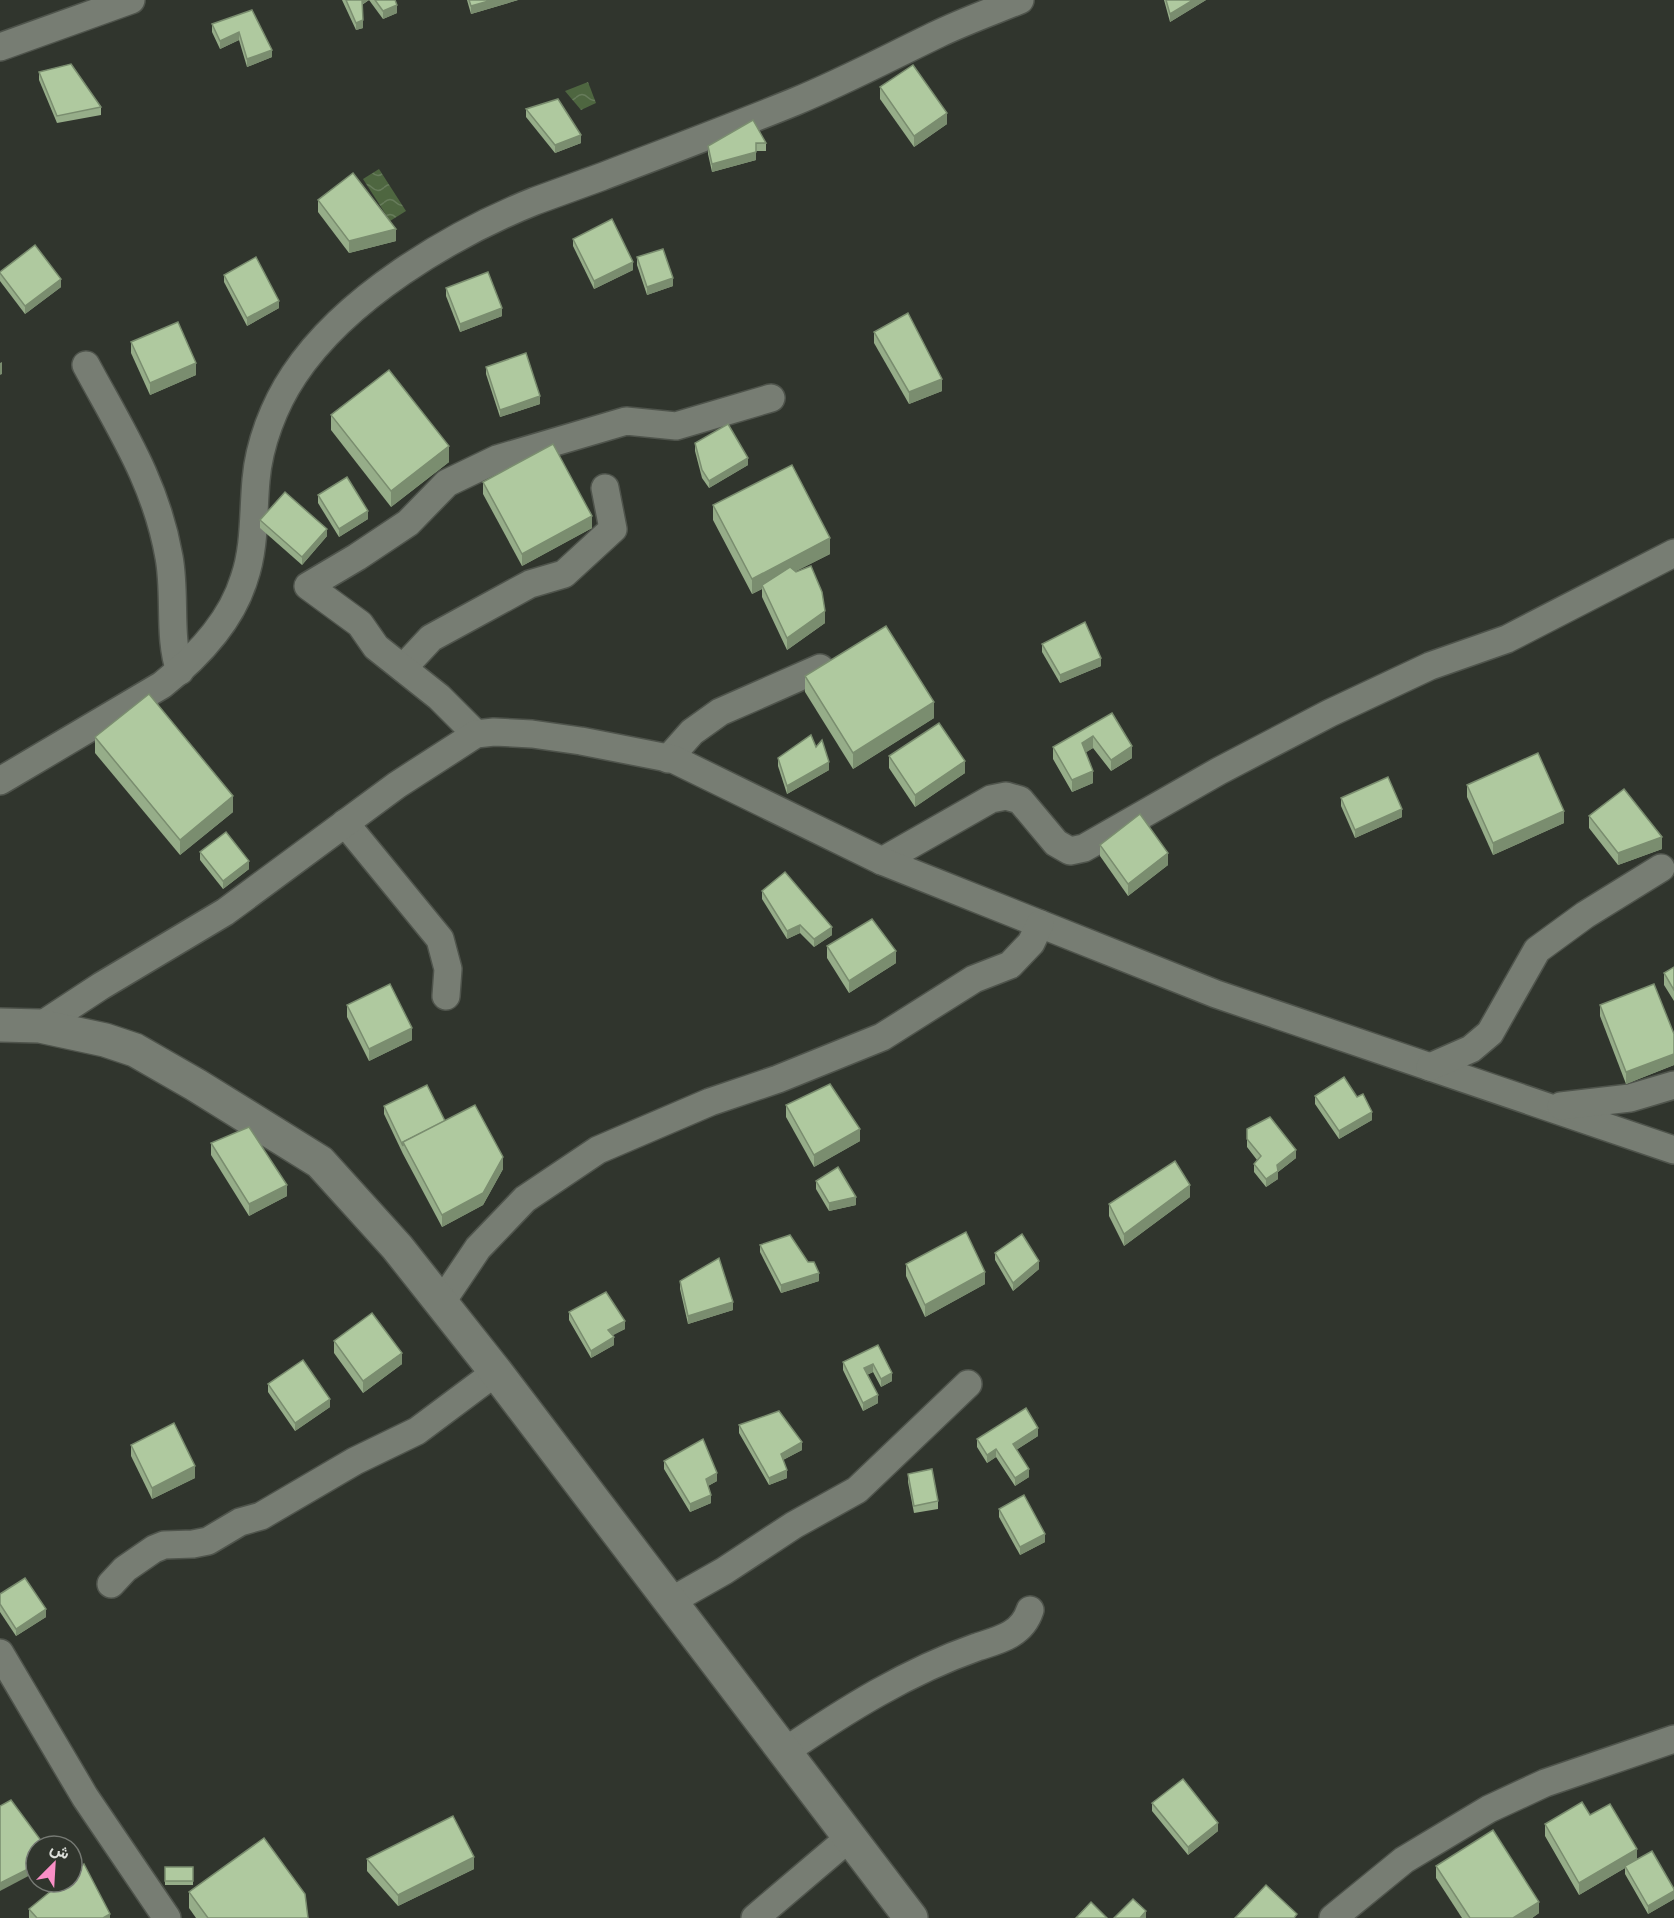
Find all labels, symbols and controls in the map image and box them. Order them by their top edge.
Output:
north arrow [24,1834,84,1894]
text: ش [47,1839,72,1864]

